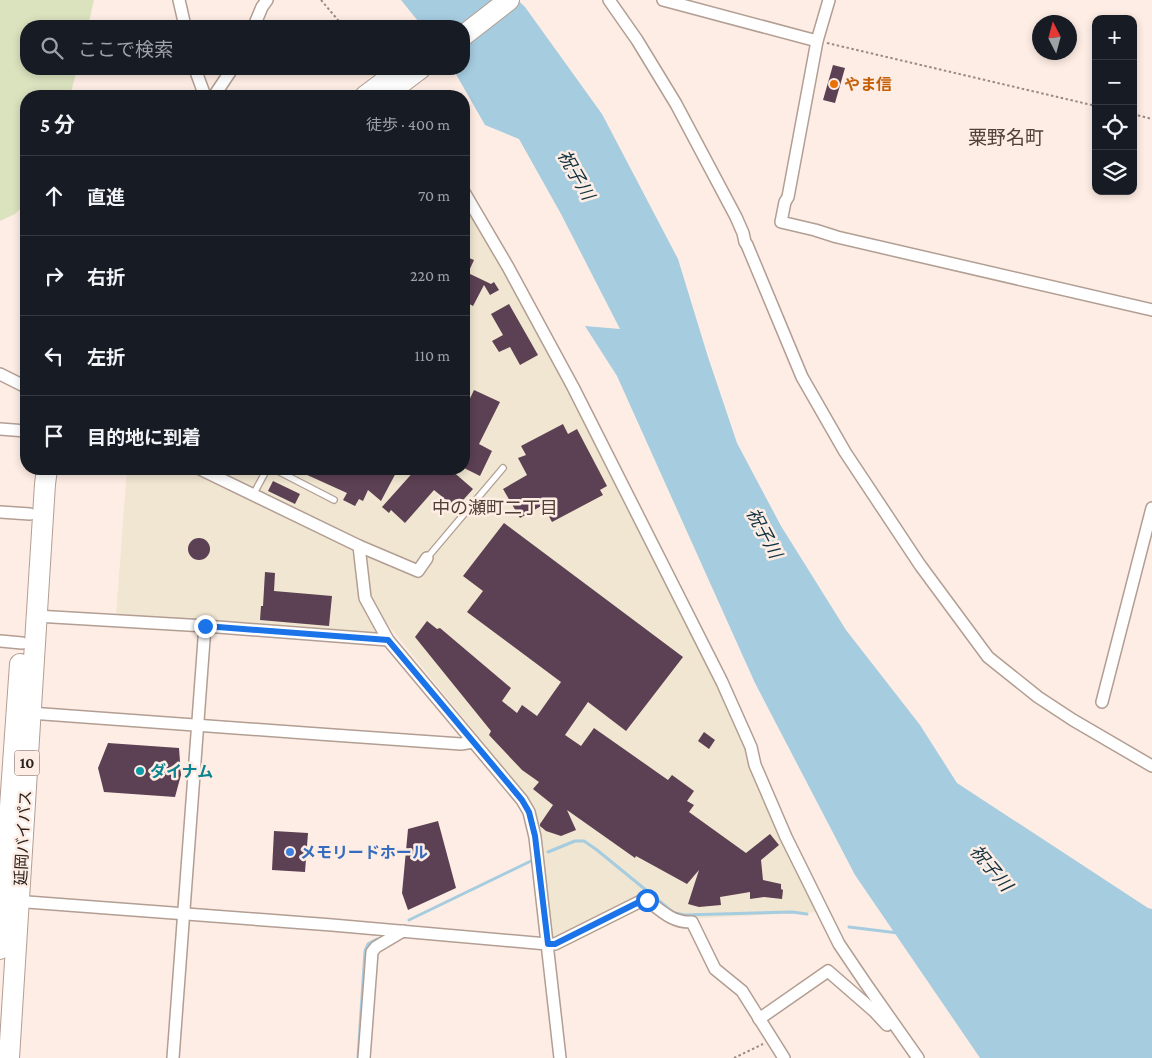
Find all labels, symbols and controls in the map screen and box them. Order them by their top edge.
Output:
north arrow [1032,15,1077,60]
map controls [1092,15,1137,195]
button: + [1092,15,1137,60]
search box [20,20,470,75]
icon: search [38,34,66,62]
text: ここで検索 [78,39,173,60]
button: − [1092,60,1137,105]
place label: やま信 [844,76,892,93]
marker: やま信 [828,78,840,90]
button: locate [1092,105,1137,150]
text: 5 分 [40,113,75,137]
text: 徒歩 · 400 m [366,116,450,133]
district label: 粟野名町 [968,127,1044,148]
water label: 祝子川 [554,147,599,205]
button: layers [1092,150,1137,195]
icon: ahead [40,182,68,210]
text: 直進 [87,187,125,208]
text: 70 m [418,187,450,204]
icon: right [40,262,68,290]
text: 右折 [87,267,125,288]
text: 220 m [410,267,450,284]
icon: left [40,342,68,370]
text: 左折 [87,347,125,368]
text: 110 m [414,347,450,364]
icon: arrive [40,422,68,450]
text: 目的地に到着 [87,427,201,448]
district label: 中の瀬町二丁目 [432,498,558,518]
water label: 祝子川 [742,504,786,563]
route end [194,615,217,638]
road number: 10 [15,750,40,776]
place label: ダイナム [150,763,213,780]
marker: ダイナム [134,765,146,777]
street label: 延岡バイパス [12,790,34,886]
water label: 祝子川 [966,841,1017,897]
place label: メモリードホール [300,844,428,861]
marker: メモリードホール [284,846,296,858]
route start [636,889,659,912]

